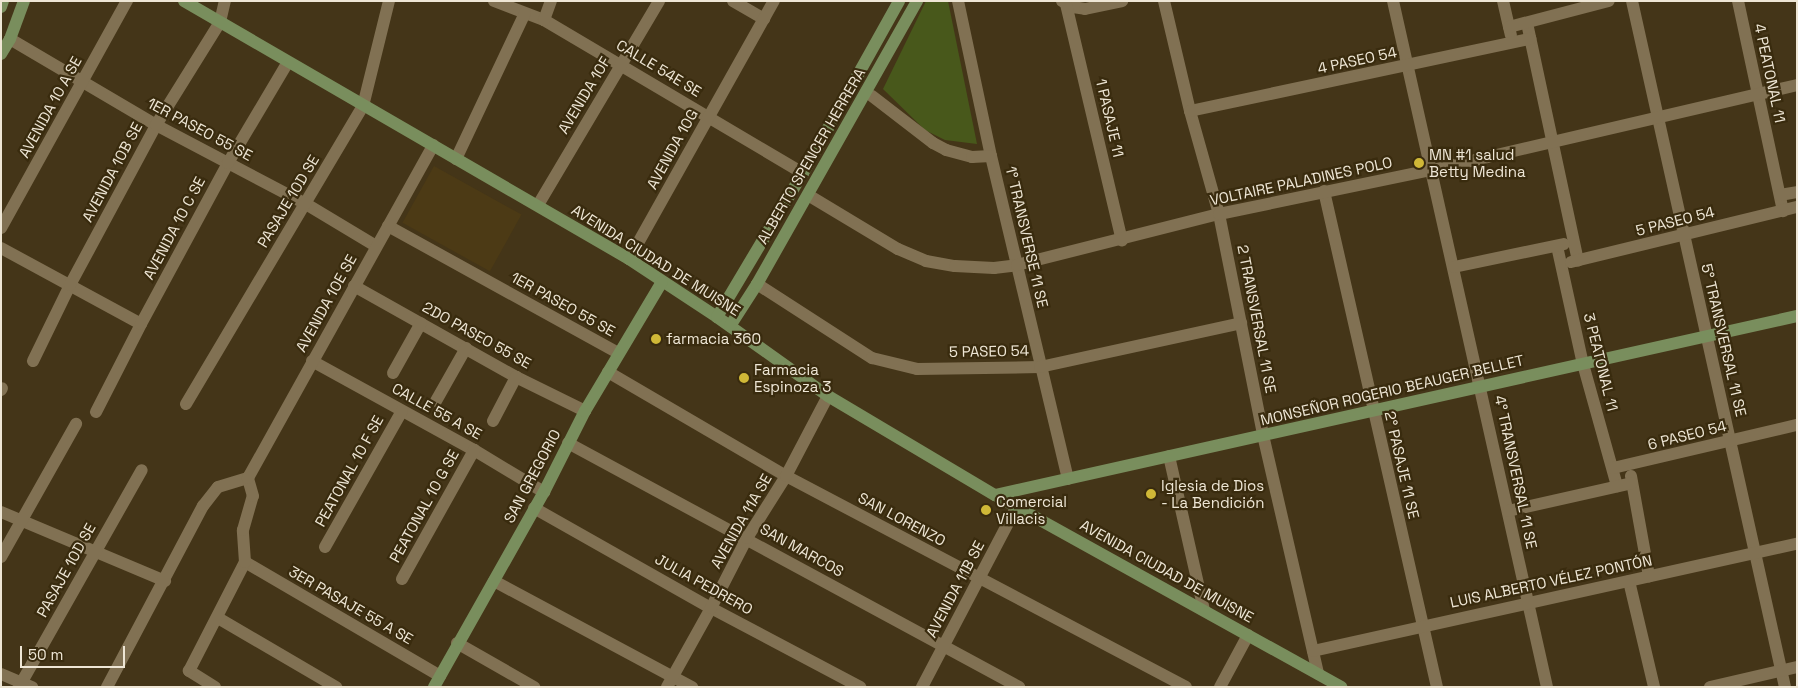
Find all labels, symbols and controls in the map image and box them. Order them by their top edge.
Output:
street label: 4 PEATONAL 11 [1751,22,1789,124]
street label: CALLE 54E SE [613,36,705,100]
street label: 4 PASEO 54 [1316,43,1398,77]
street label: AVENIDA 10 A SE [15,53,85,161]
street label: AVENIDA 10F [554,53,614,137]
street label: ALBERTO SPENCER HERRERA [753,65,869,247]
street label: 1 PASAJE 11 [1092,77,1128,159]
street label: 1ER PASEO 55 SE [144,94,256,164]
street label: AVENIDA 10G [643,106,701,192]
street label: AVENIDA 10B SE [78,119,146,225]
place label: MN #1 salud Betty Medina [1429,145,1526,180]
street label: PASAJE 10D SE [253,151,323,251]
street label: VOLTAIRE PALADINES POLO [1208,153,1394,209]
marker: MN #1 salud Betty Medina [1413,157,1425,169]
street label: 1° TRANSVERSE 11 SE [1002,164,1052,310]
street label: AVENIDA 10 C SE [139,173,209,283]
street label: AVENIDA CIUDAD DE MUISNE [568,200,744,320]
street label: 5 PASEO 54 [1634,203,1716,239]
street label: 2 TRANSVERSAL 11 SE [1234,243,1280,395]
street label: AVENIDA 10E SE [292,251,360,355]
street label: 5° TRANSVERSAL 11 SE [1698,261,1750,419]
street label: 1ER PASEO 55 SE [508,268,618,340]
street label: 2DO PASEO 55 SE [420,298,534,372]
street label: 3 PEATONAL 11 [1580,311,1622,413]
place label: farmacia 360 [666,330,761,348]
marker: farmacia 360 [650,333,662,345]
street label: 5 PASEO 54 [949,341,1029,361]
street label: MONSEÑOR ROGERIO BEAUGER BELLET [1258,351,1526,429]
place label: Farmacia Espinoza 3 [754,360,831,395]
marker: Farmacia Espinoza 3 [738,372,750,384]
street label: CALLE 55 A SE [389,379,485,443]
street label: 4° TRANSVERSAL 11 SE [1491,393,1541,551]
street label: 2° PASAJE 11 SE [1381,409,1423,521]
street label: PEATONAL 10 F SE [311,412,387,530]
street label: 6 PASEO 54 [1646,417,1728,453]
street label: SAN GREGORIO [500,426,564,526]
street label: PEATONAL 10 G SE [385,446,463,566]
street label: AVENIDA 11A SE [707,470,775,572]
place label: Iglesia de Dios - La Bendición [1161,476,1265,511]
street label: SAN LORENZO [855,488,949,550]
marker: Iglesia de Dios - La Bendición [1145,488,1157,500]
place label: Comercial Villacis [996,492,1067,527]
marker: Comercial Villacis [980,504,992,516]
street label: AVENIDA CIUDAD DE MUISNE [1077,516,1257,626]
street label: PASAJE 10D SE [33,520,99,620]
street label: SAN MARCOS [757,520,847,580]
street label: AVENIDA 11B SE [922,538,988,640]
street label: JULIA PEDRERO [652,550,756,618]
street label: LUIS ALBERTO VÉLEZ PONTÓN [1448,551,1654,611]
street label: 3ER PASAJE 55 A SE [285,562,417,648]
scale bar [22,636,128,668]
text: 50 m [28,645,63,664]

